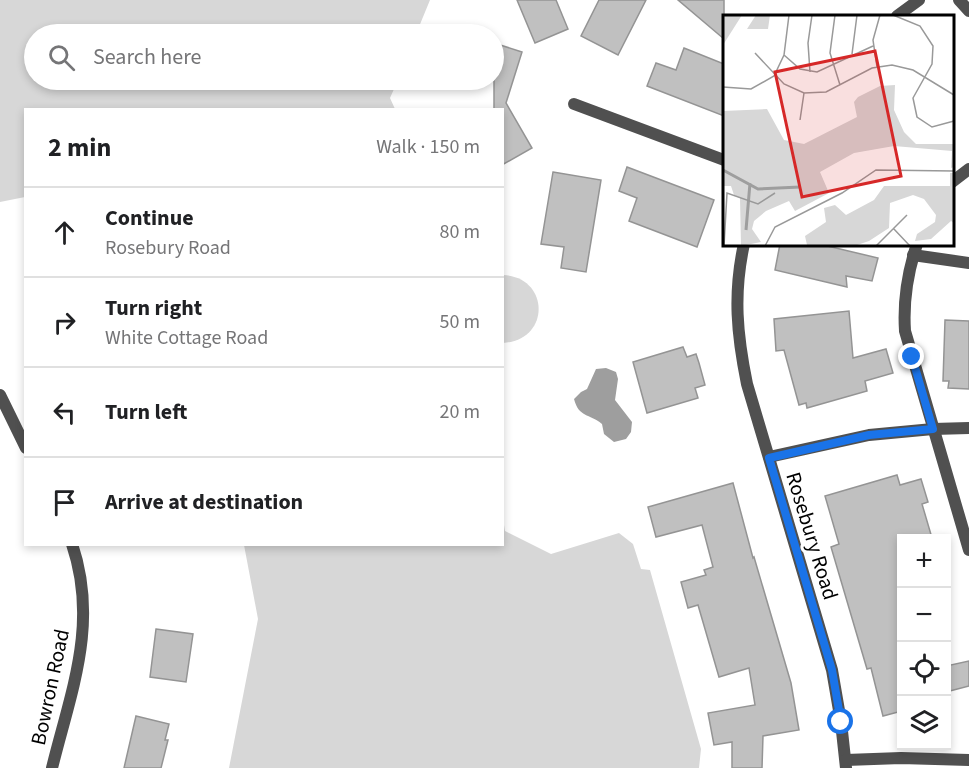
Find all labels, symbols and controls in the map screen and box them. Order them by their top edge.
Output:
inset map [723,15,954,246]
search box [24,24,504,90]
icon: search [45,41,78,74]
text: Search here [93,41,201,73]
text: 2 min [48,129,111,166]
text: Walk · 150 m [376,133,480,161]
text: Continue [105,202,194,234]
icon: ahead [48,216,81,249]
text: 80 m [440,218,480,246]
text: Rosebury Road [105,234,231,262]
text: Turn right [105,292,202,324]
icon: right [48,306,81,339]
text: 50 m [440,308,480,336]
text: White Cottage Road [105,324,268,352]
route end [898,343,924,369]
icon: left [48,396,81,429]
text: Turn left [105,396,187,428]
text: 20 m [440,398,480,426]
street label: Rosebury Road [778,468,846,604]
icon: arrive [48,486,81,519]
text: Arrive at destination [105,486,303,518]
map controls [897,534,951,750]
button: + [897,534,951,588]
button: − [897,588,951,642]
street label: Bowron Road [23,626,77,748]
button: locate [897,642,951,696]
button: layers [897,696,951,750]
route start [827,708,853,734]

